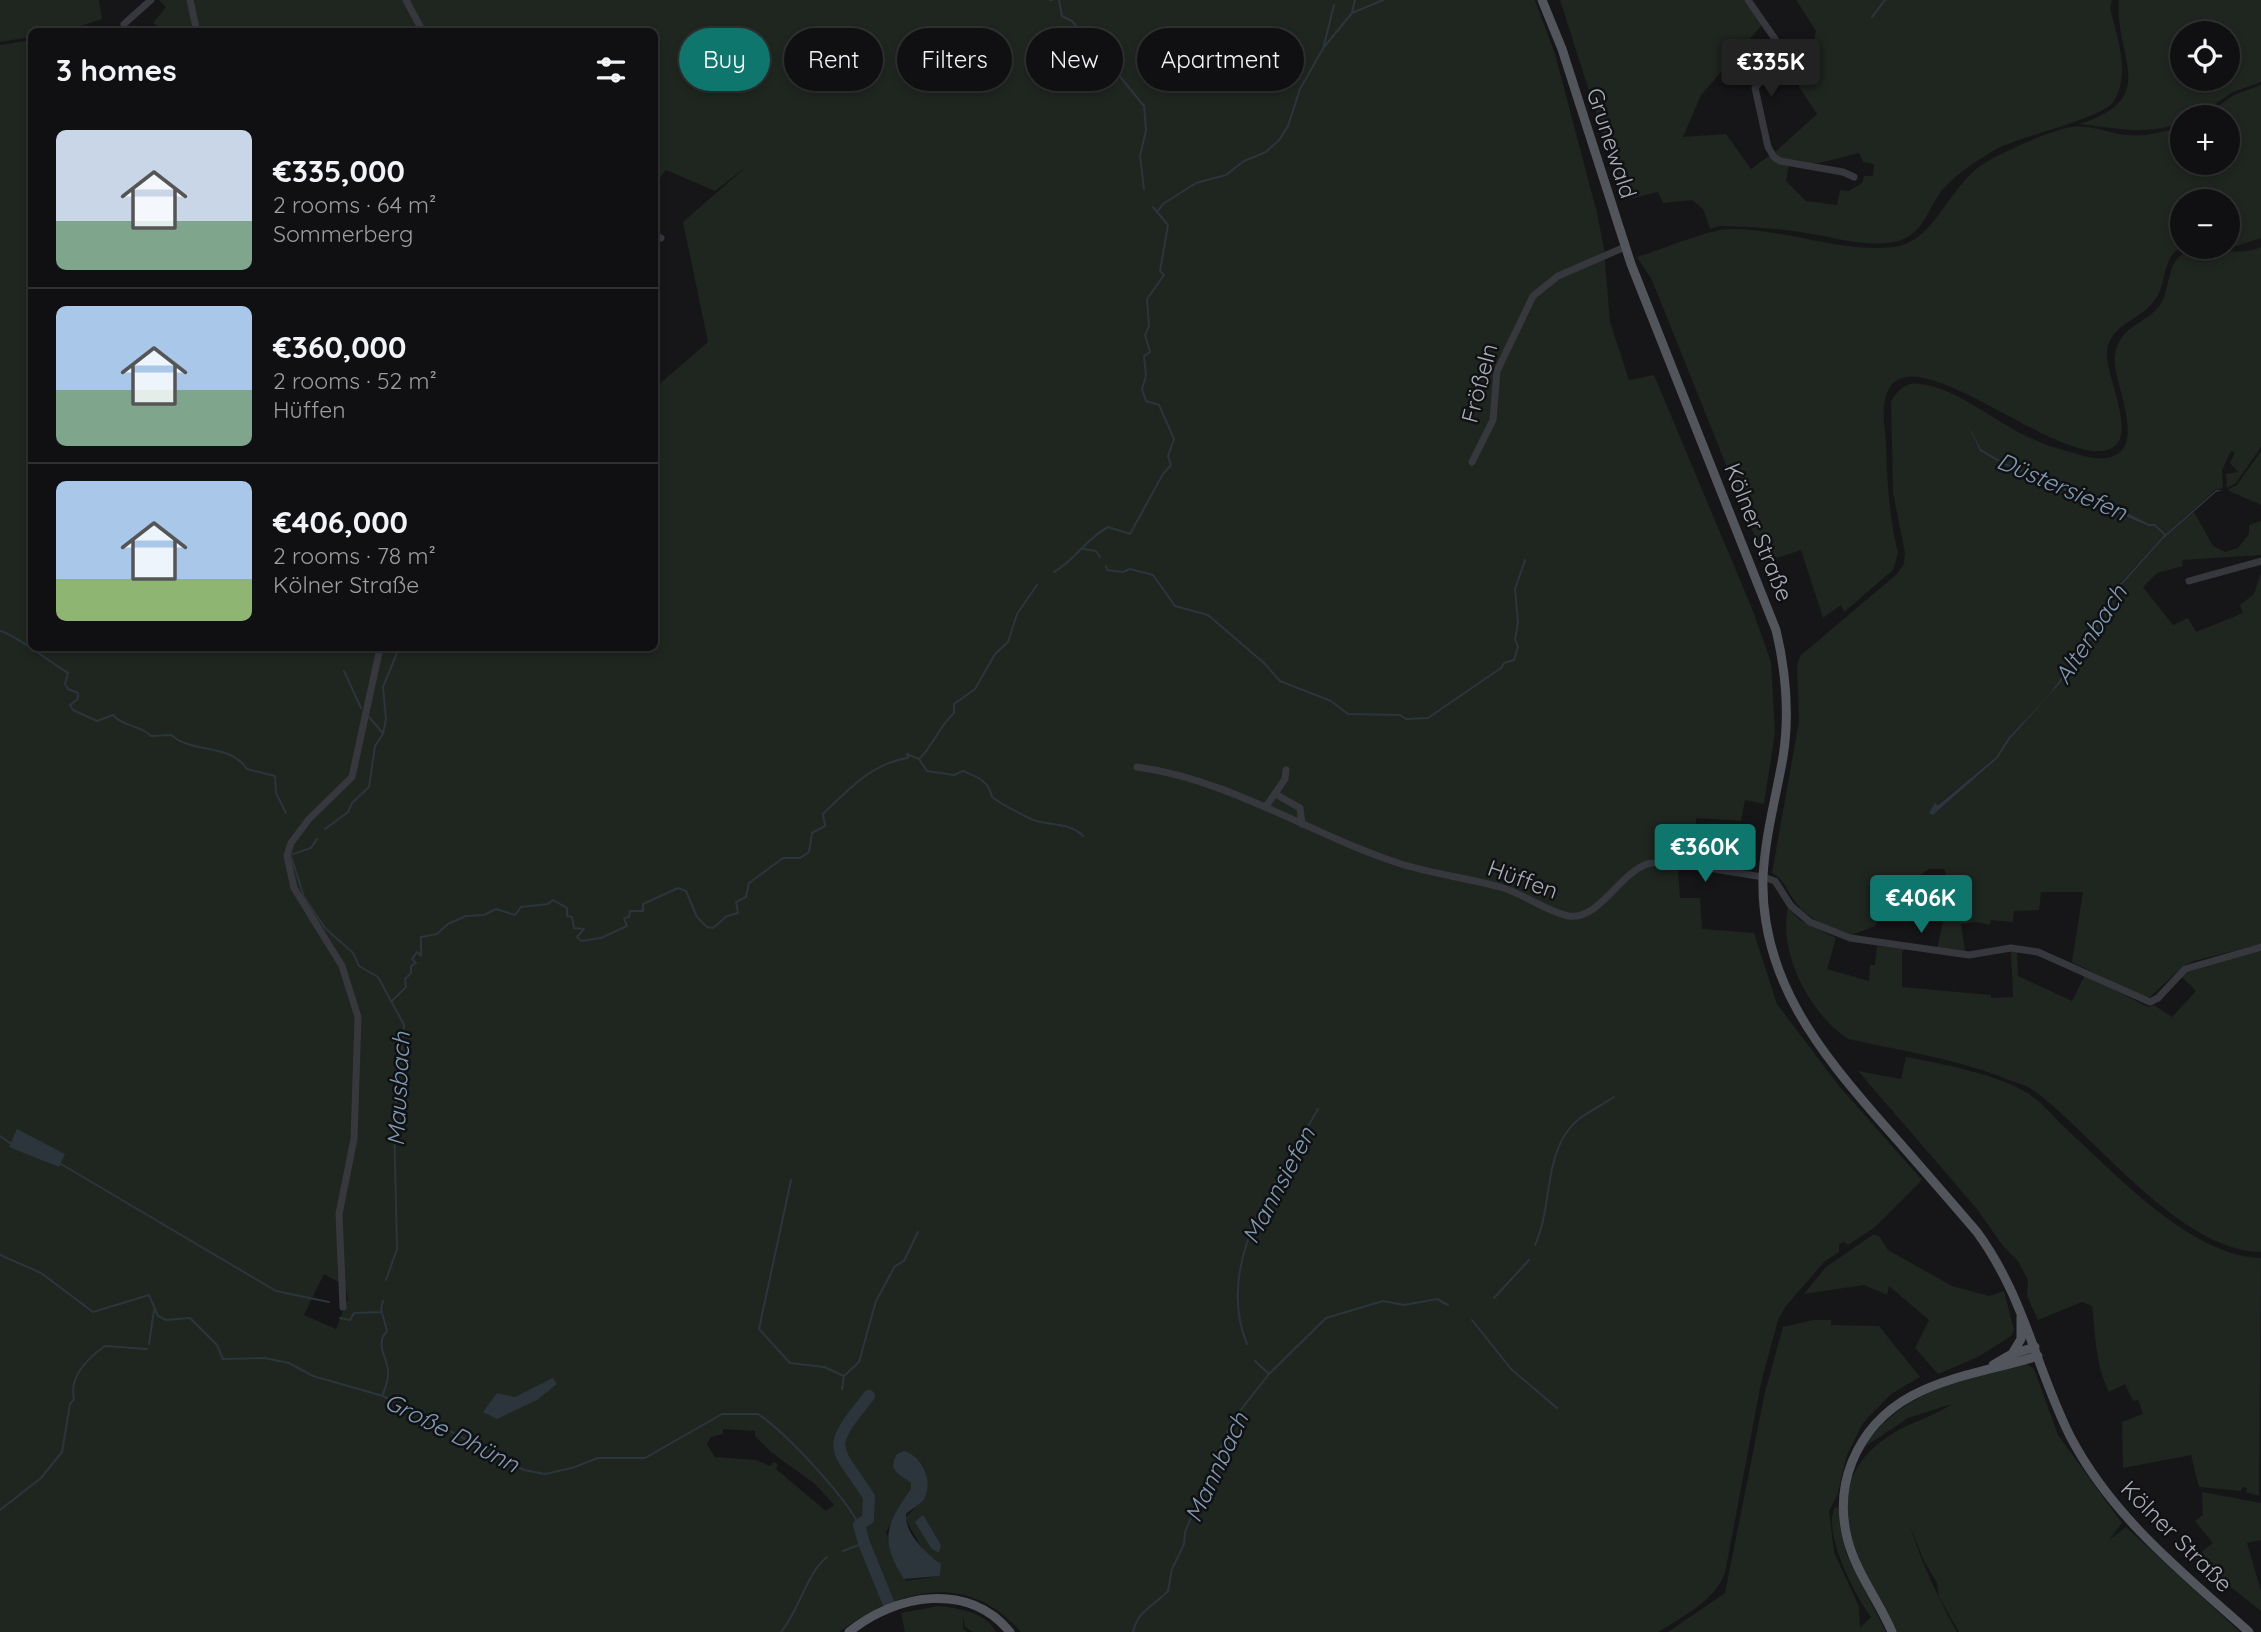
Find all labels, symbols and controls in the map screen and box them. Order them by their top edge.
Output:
map controls [2170,21,2240,259]
button: locate [2170,21,2240,91]
chip: Buy [679,28,770,91]
chip: Rent [784,28,883,91]
chip: Filters [897,28,1012,91]
chip: New [1026,28,1123,91]
chip: Apartment [1137,28,1304,91]
pin: €335K [1722,40,1820,99]
text: €335K [1737,47,1805,76]
text: 3 homes [56,51,177,89]
icon: filters [592,51,630,89]
street label: Grunewald [1581,84,1643,202]
button: + [2170,105,2240,175]
text: €335,000 [273,152,405,190]
icon: home [112,158,196,242]
button: − [2170,189,2240,259]
text: 2 rooms · 64 m² [273,190,436,219]
text: Sommerberg [273,219,413,248]
text: €360,000 [273,328,406,366]
icon: home [112,334,196,418]
street label: Frößeln [1455,340,1503,426]
text: 2 rooms · 52 m² [273,366,437,395]
text: Hüffen [273,395,346,424]
water label: Düstersiefen [1993,445,2132,527]
street label: Kölner Straße [1718,459,1800,605]
text: €406,000 [273,503,408,541]
icon: home [112,509,196,593]
text: 2 rooms · 78 m² [273,541,436,570]
text: Kölner Straße [273,570,419,599]
water label: Altenbach [2047,579,2133,689]
pin: €360K [1656,824,1754,884]
text: €360K [1671,832,1739,861]
street label: Hüffen [1484,853,1562,905]
pin: €406K [1872,876,1970,935]
text: €406K [1886,883,1956,912]
water label: Mausbach [380,1031,416,1147]
water label: Mannsiefen [1235,1121,1322,1248]
water label: Große Dhünn [380,1385,525,1479]
water label: Mannbach [1178,1407,1255,1526]
street label: Kölner Straße [2115,1474,2239,1598]

